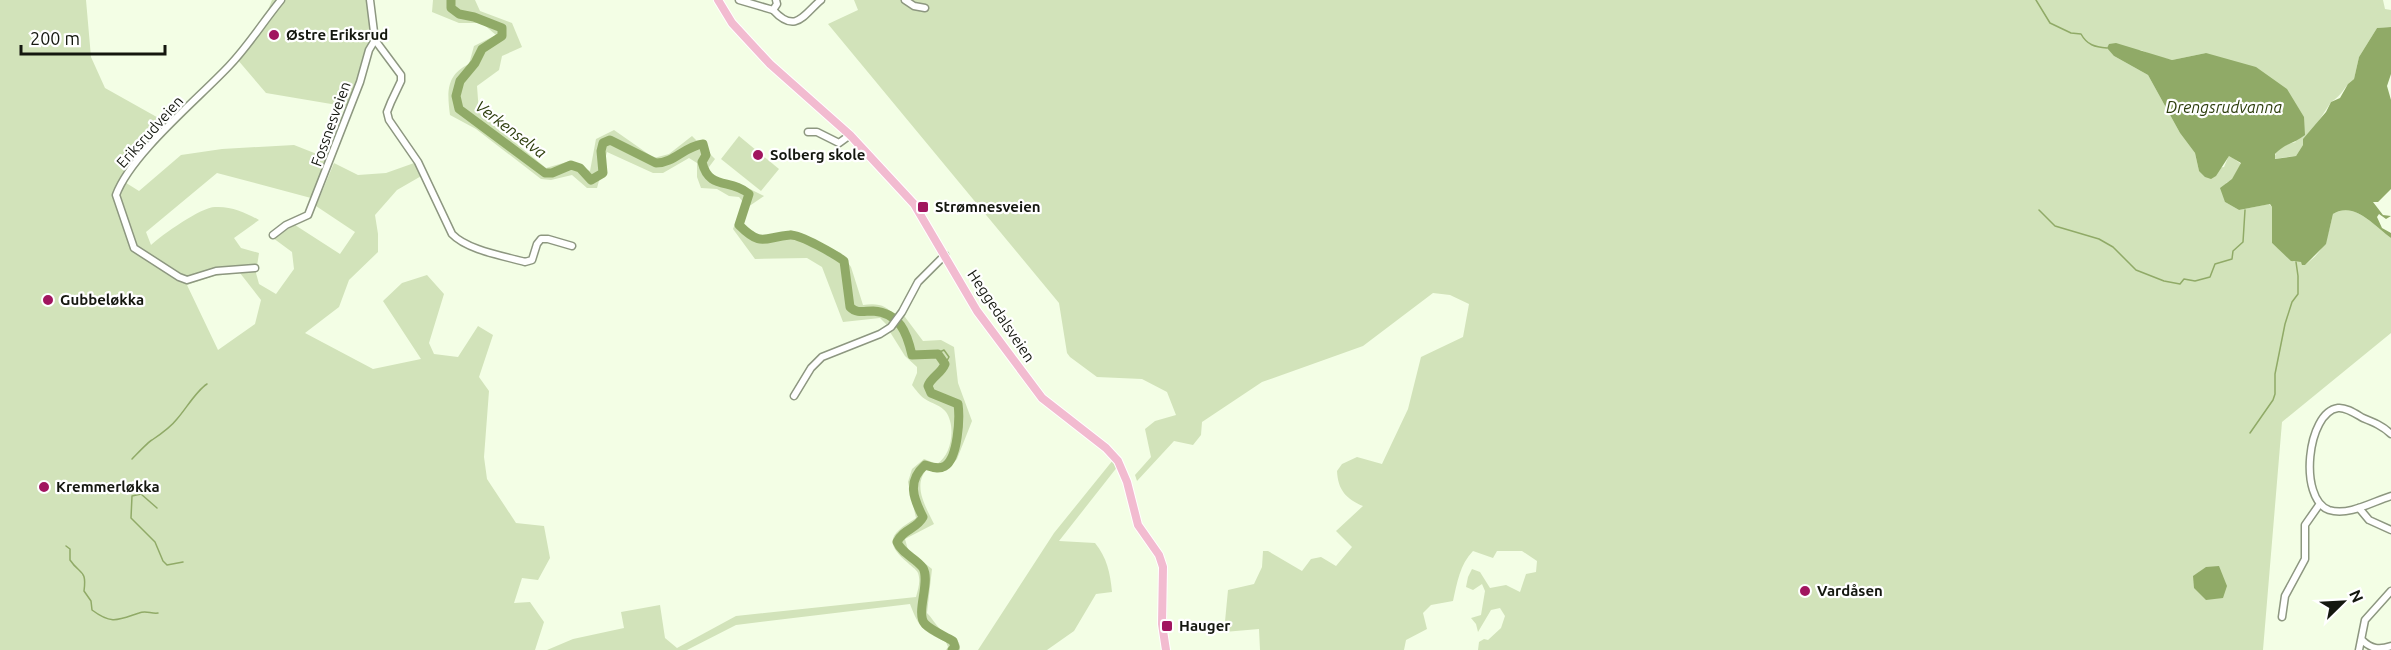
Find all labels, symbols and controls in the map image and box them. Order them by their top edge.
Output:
scale bar [21,18,165,56]
place label: Østre Eriksrud [286,26,388,43]
text: 200 m [30,28,80,48]
marker: Østre Eriksrud [267,28,281,42]
street label: Fossnesveien [307,79,354,169]
street label: Eriksrudveien [113,92,186,171]
water label: Verkenselva [472,97,550,162]
water label: Drengsrudvanna [2166,98,2282,116]
place label: Solberg skole [770,146,865,163]
marker: Solberg skole [751,148,765,162]
place label: Strømnesveien [935,198,1041,215]
marker: Strømnesveien [916,200,930,214]
street label: Heggedalsveien [964,267,1038,365]
place label: Gubbeløkka [60,291,144,308]
marker: Gubbeløkka [41,293,55,307]
place label: Kremmerløkka [56,478,160,495]
marker: Kremmerløkka [37,480,51,494]
north arrow [2313,572,2373,632]
place label: Vardåsen [1817,582,1883,599]
marker: Vardåsen [1798,584,1812,598]
text: N [2346,587,2367,605]
place label: Hauger [1179,617,1231,634]
marker: Hauger [1160,619,1174,633]

